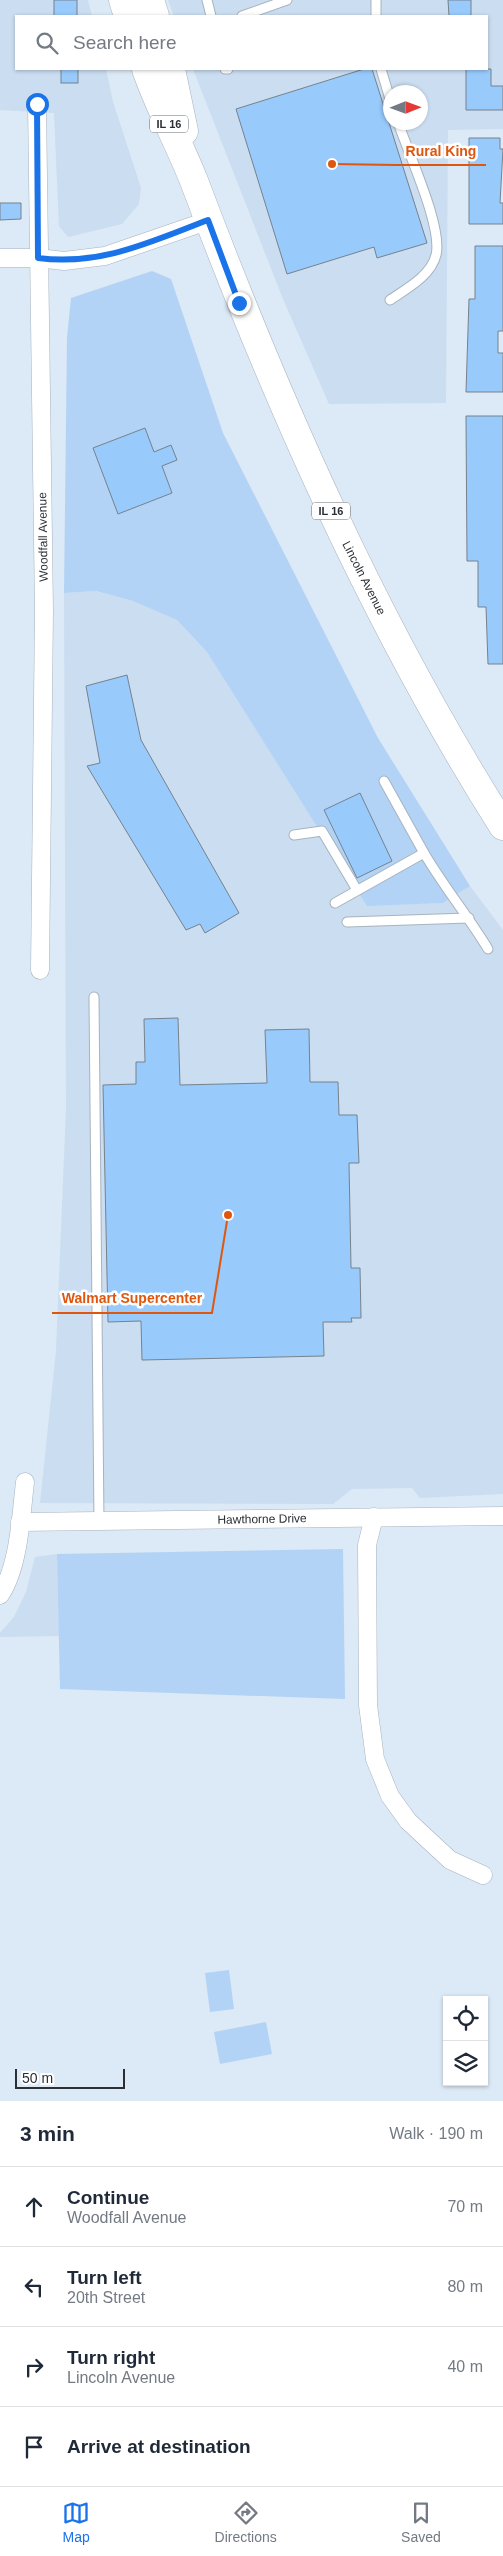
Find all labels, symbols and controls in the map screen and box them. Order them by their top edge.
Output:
search box [15,15,488,70]
icon: search [33,29,61,57]
text: Search here [73,32,177,53]
north arrow [383,85,428,130]
route start [26,93,49,116]
road number: IL 16 [150,116,188,132]
callout: Rural King [396,136,486,165]
text: Rural King [406,143,476,159]
route end [228,292,251,315]
street label: Woodfall Avenue [35,492,51,582]
road number: IL 16 [312,502,350,520]
street label: Lincoln Avenue [339,539,389,618]
callout: Walmart Supercenter [52,1284,212,1313]
text: Walmart Supercenter [62,1290,203,1306]
street label: Hawthorne Drive [217,1511,307,1527]
map controls [443,1996,488,2086]
button: locate [443,1996,488,2041]
button: layers [443,2041,488,2086]
scale bar [15,2066,125,2089]
text: 50 m [22,2070,53,2086]
text: 3 min [20,2122,75,2145]
text: Walk · 190 m [389,2125,483,2142]
text: Continue [67,2187,149,2208]
icon: ahead [20,2193,48,2221]
text: 70 m [447,2198,483,2215]
text: Woodfall Avenue [67,2209,187,2226]
text: Turn left [67,2267,142,2288]
icon: left [20,2273,48,2301]
text: 80 m [447,2278,483,2295]
text: 20th Street [67,2289,145,2306]
text: Turn right [67,2347,155,2368]
icon: right [20,2353,48,2381]
text: 40 m [447,2358,483,2375]
text: Lincoln Avenue [67,2369,175,2386]
icon: arrive [20,2433,48,2461]
text: Arrive at destination [67,2436,251,2457]
tab: Map [62,2499,90,2545]
tab: Directions [215,2499,277,2545]
tab: Saved [401,2499,441,2545]

